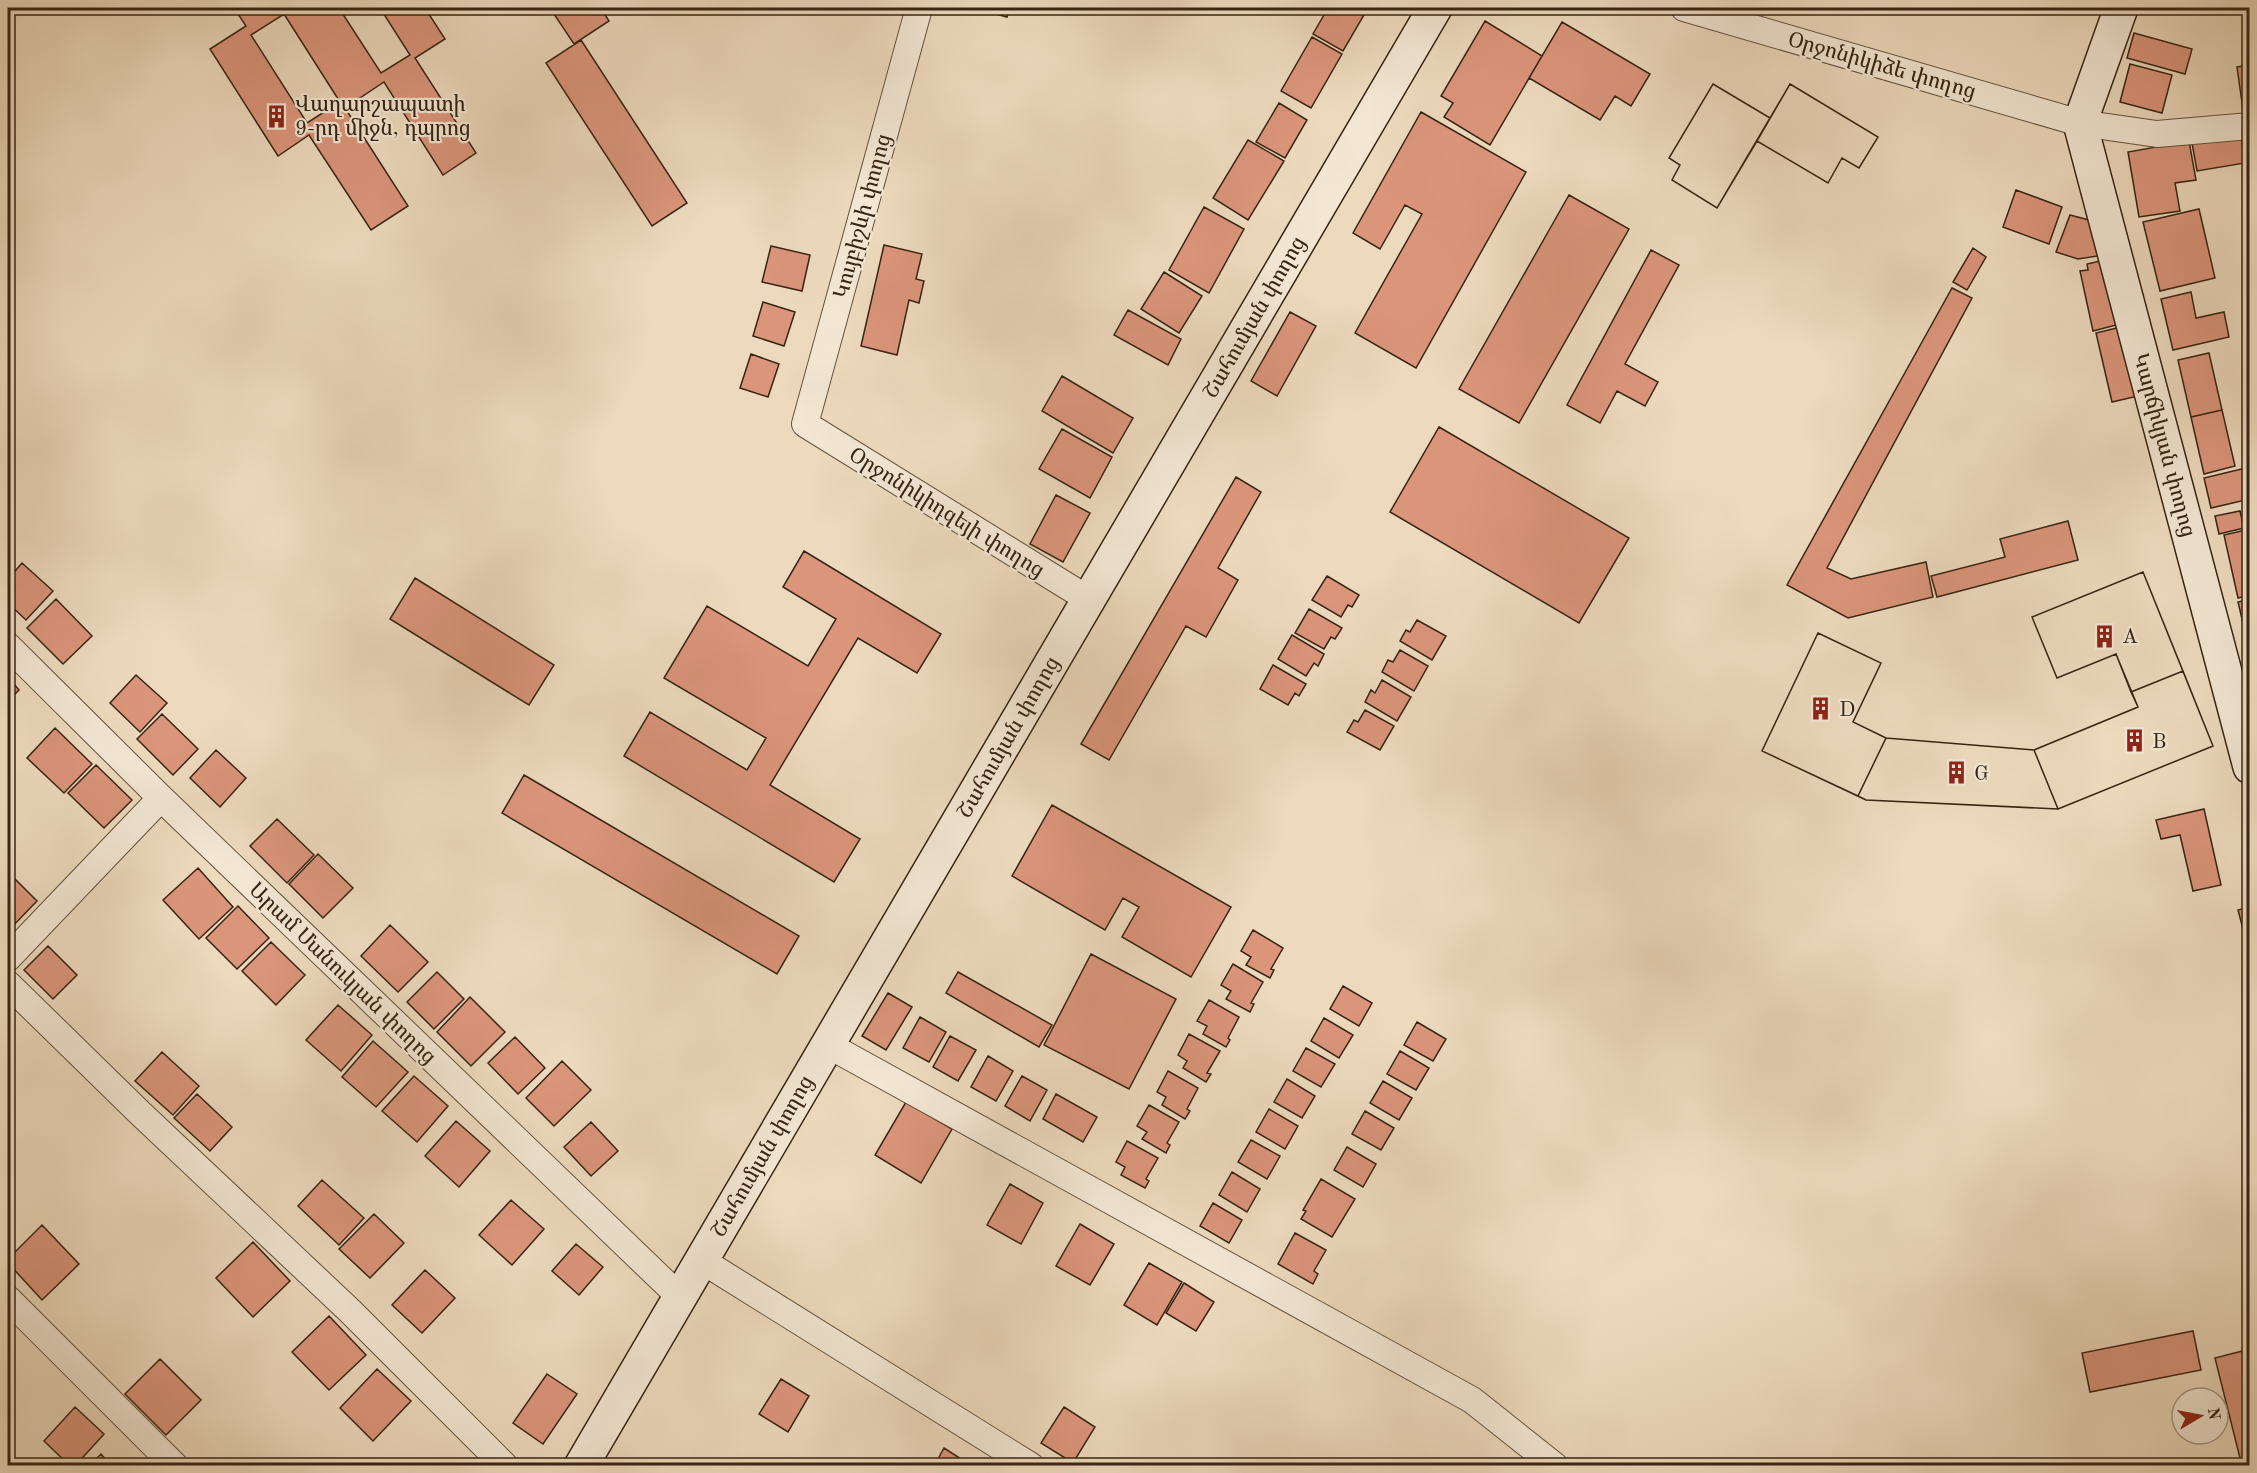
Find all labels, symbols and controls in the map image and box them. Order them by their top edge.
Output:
street label: Օրջոնիկիձե փողոց [1785,29,1978,104]
place label: Վաղարշապատի 9-րդ միջն, դպրոց [295,94,471,141]
building icon: Վաղարշապատի 9-րդ միջն, դպրոց [264,103,290,129]
street label: Կույբիշևի փողոց [830,132,896,301]
street label: Շահումյան փողոց [1200,233,1311,402]
street label: Կարճիկյան փողոց [2128,351,2199,540]
street label: Օրջոնիկիդզեյի փողոց [844,444,1048,583]
building icon: A [2091,623,2117,649]
place label: A [2122,627,2138,648]
street label: Շահումյան փողոց [954,653,1065,822]
building icon: D [1808,696,1834,722]
place label: D [1839,700,1855,721]
building icon: B [2121,728,2147,754]
place label: B [2152,732,2167,753]
building icon: G [1943,760,1969,786]
place label: G [1974,764,1989,785]
street label: Արամ Մանուկյան փողոց [244,879,440,1069]
street label: Շահումյան փողոց [708,1072,819,1241]
north arrow [2170,1386,2230,1446]
text: N [2204,1406,2222,1422]

